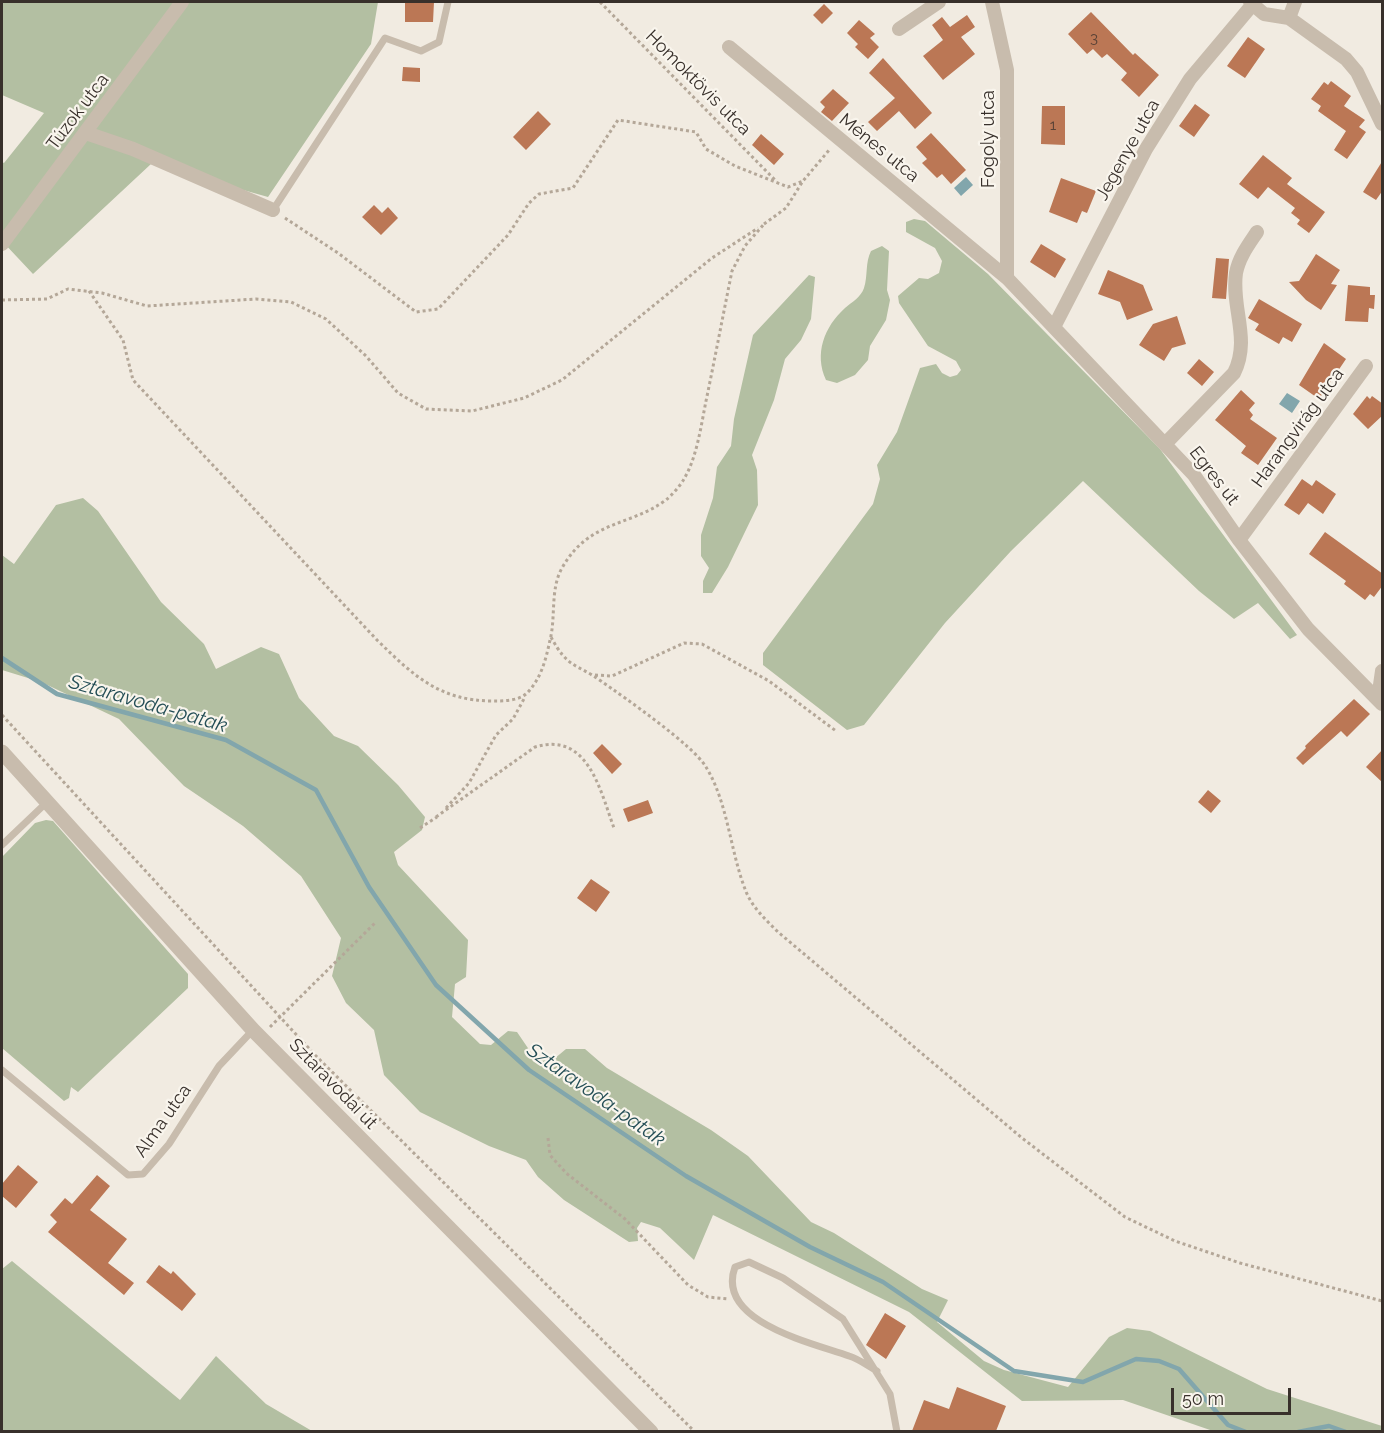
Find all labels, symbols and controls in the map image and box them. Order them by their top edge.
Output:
street label: Homoktövis utca [641,26,755,140]
house number: 3 [1090,29,1098,47]
street label: Túzok utca [42,70,114,154]
street label: Fogoly utca [978,90,1000,188]
street label: Jegenye utca [1091,96,1165,204]
street label: Ménes utca [835,109,923,187]
house number: 1 [1050,116,1056,134]
street label: Harangvirág utca [1247,364,1349,492]
street label: Egres út [1184,442,1244,510]
water label: Sztaravoda-patak [66,670,230,738]
street label: Sztaravodai út [284,1034,382,1134]
water label: Sztaravoda-patak [522,1038,670,1152]
street label: Alma utca [130,1080,196,1162]
scale bar [1174,1376,1294,1414]
text: 50 m [1182,1388,1224,1409]

